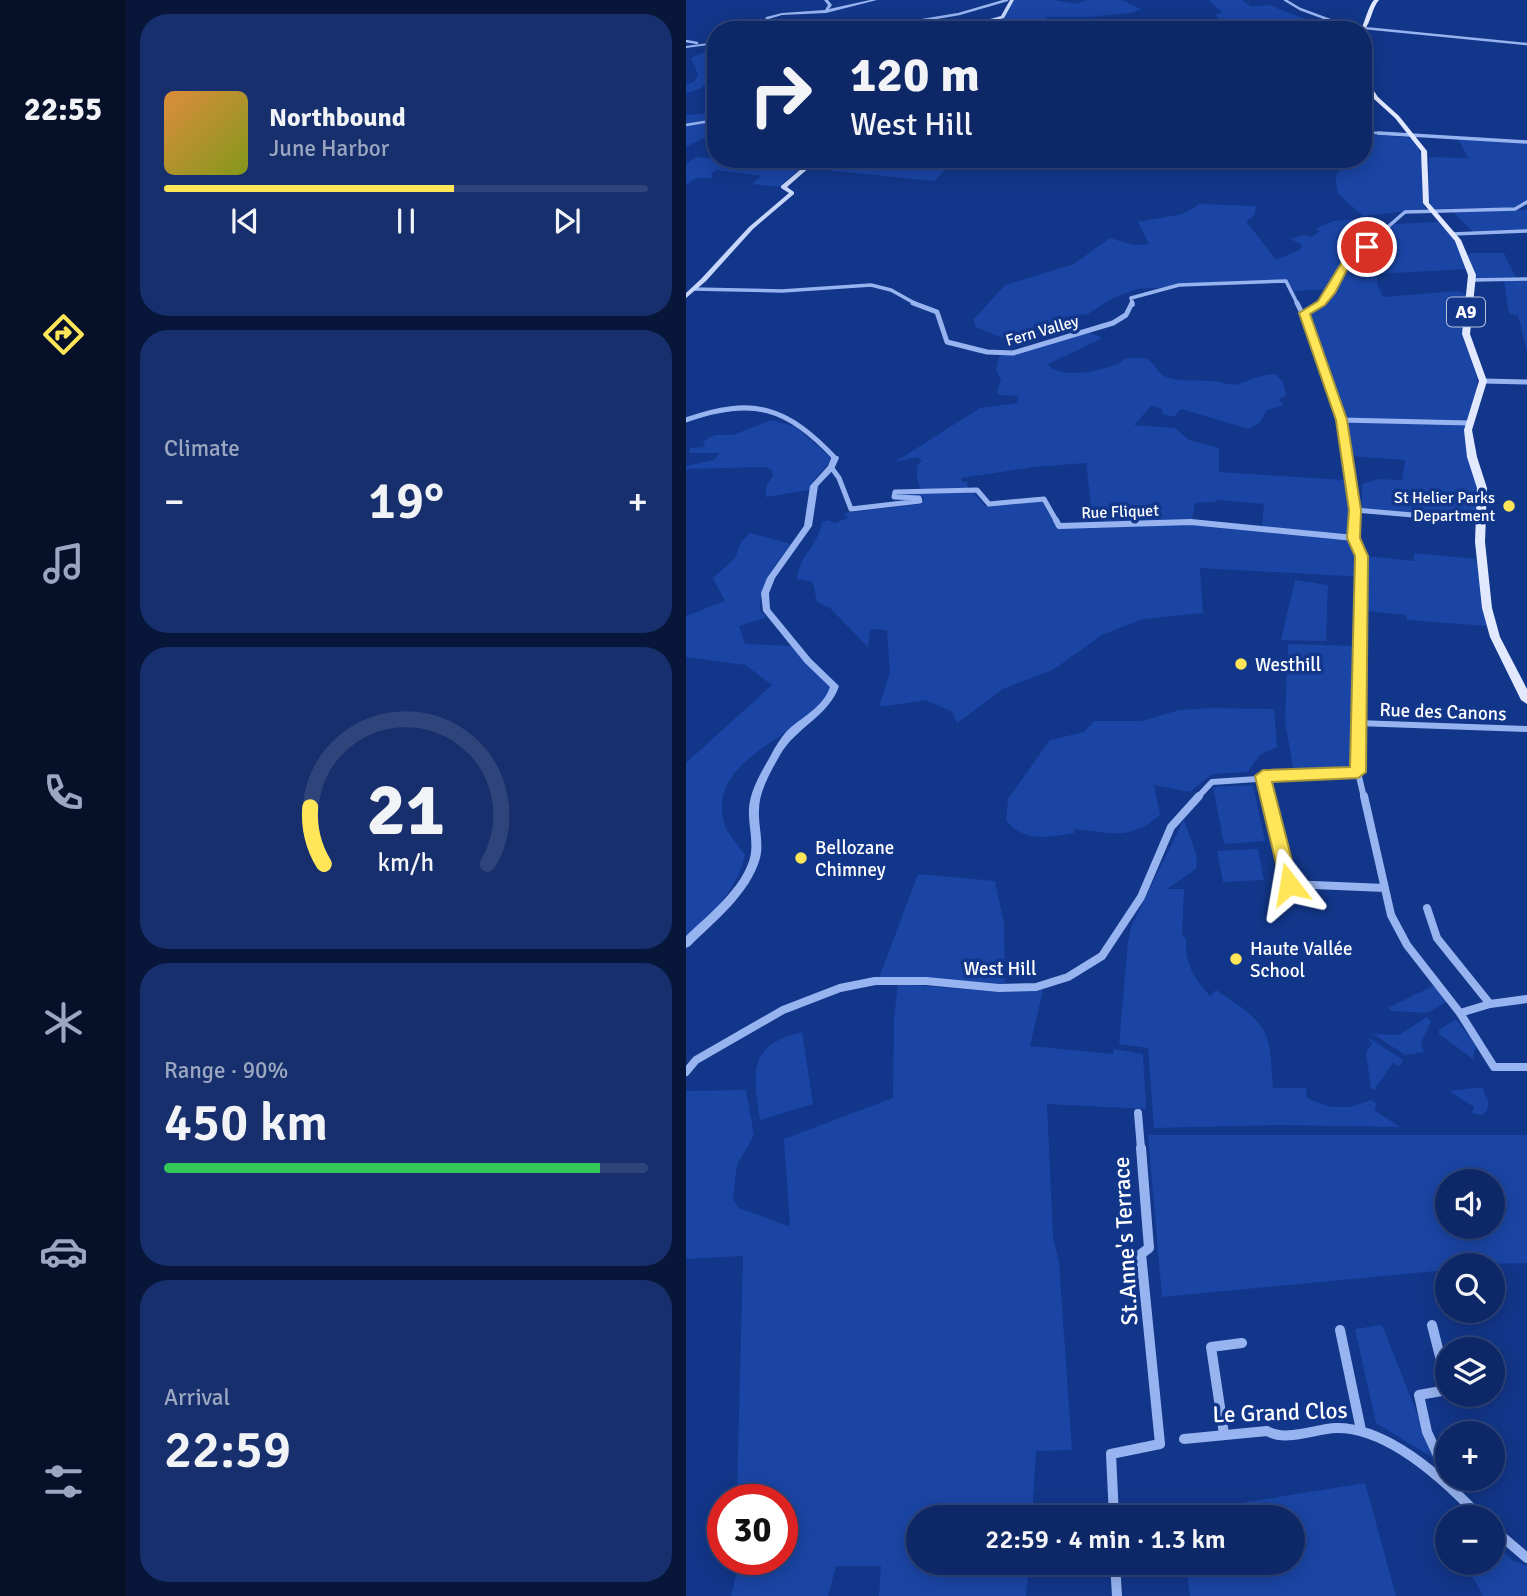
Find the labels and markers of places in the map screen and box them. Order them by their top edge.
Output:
pin [1337,217,1397,277]
place label: St Helier Parks Department [1394,488,1495,526]
marker: St Helier Parks Department [1501,498,1517,514]
place label: Westhill [1255,653,1321,677]
marker: Westhill [1233,656,1249,672]
place label: Bellozane Chimney [815,836,894,882]
marker: Bellozane Chimney [793,850,809,866]
place label: Haute Vallée School [1250,937,1353,983]
marker: Haute Vallée School [1228,951,1244,967]

